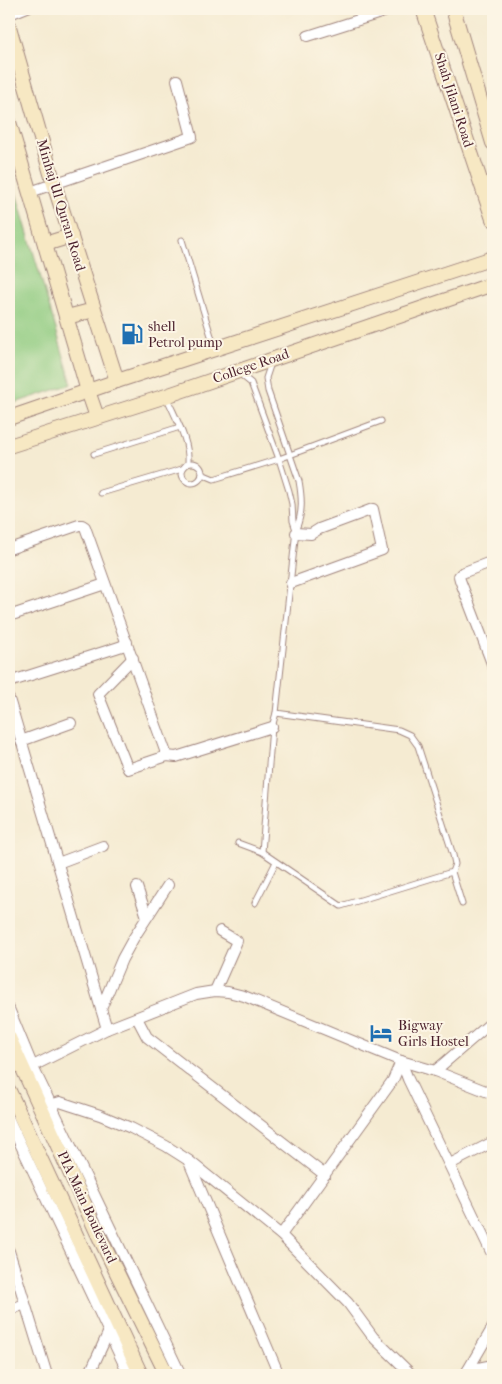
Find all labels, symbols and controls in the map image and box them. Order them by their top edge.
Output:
street label: Shah Jilani Road [431,51,477,150]
street label: Minhaj Ul Quran Road [33,137,89,273]
place label: shell Petrol pump [148,318,223,351]
fuel station icon: shell Petrol pump [119,321,145,347]
street label: College Road [211,345,292,387]
place label: Bigway Girls Hostel [398,1017,469,1050]
hotel icon: Bigway Girls Hostel [368,1020,394,1046]
street label: PIA Main Boulevard [54,1148,121,1266]

